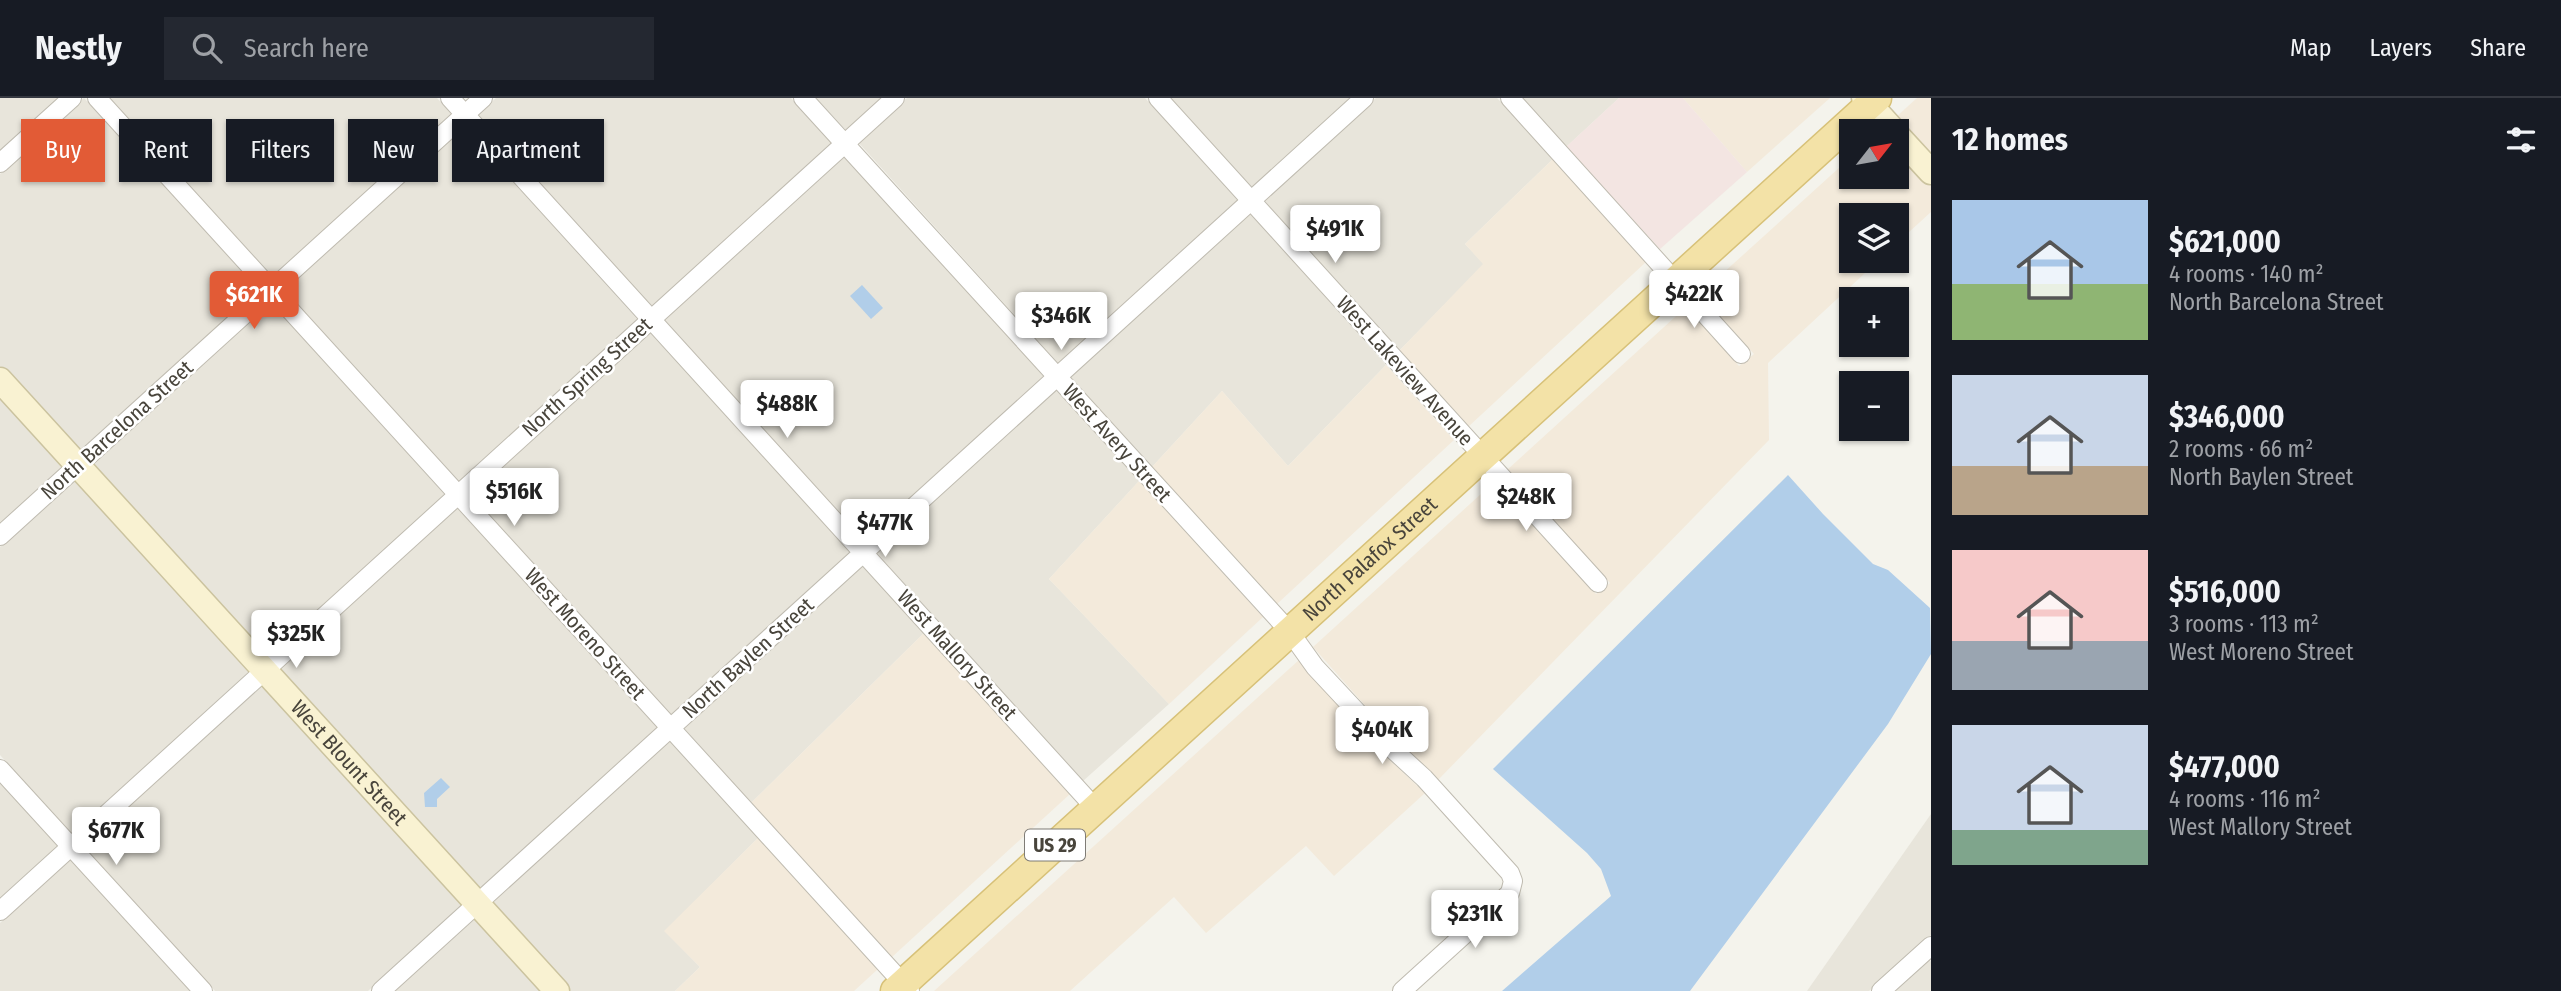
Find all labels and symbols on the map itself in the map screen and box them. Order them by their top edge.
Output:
north arrow [1839,119,1909,189]
pin: $491K [1286,206,1384,265]
pin: $422K [1645,271,1743,330]
pin: $621K [205,272,303,331]
street label: West Lakeview Avenue [1331,291,1479,451]
pin: $346K [1012,292,1110,352]
street label: North Spring Street [517,312,657,442]
street label: North Barcelona Street [36,355,199,505]
street label: West Avery Street [1057,378,1177,508]
pin: $488K [738,380,836,440]
pin: $516K [465,468,563,528]
pin: $248K [1477,474,1575,533]
street label: North Palafox Street [1297,491,1443,627]
pin: $477K [836,500,934,559]
street label: West Moreno Street [519,563,651,705]
street label: West Mallory Street [891,584,1023,726]
street label: North Baylen Street [677,592,819,724]
pin: $325K [247,610,345,670]
street label: West Blount Street [285,695,413,831]
pin: $404K [1333,706,1431,766]
pin: $677K [67,808,165,867]
road number: US 29 [1025,830,1085,860]
pin: $231K [1426,890,1524,950]

